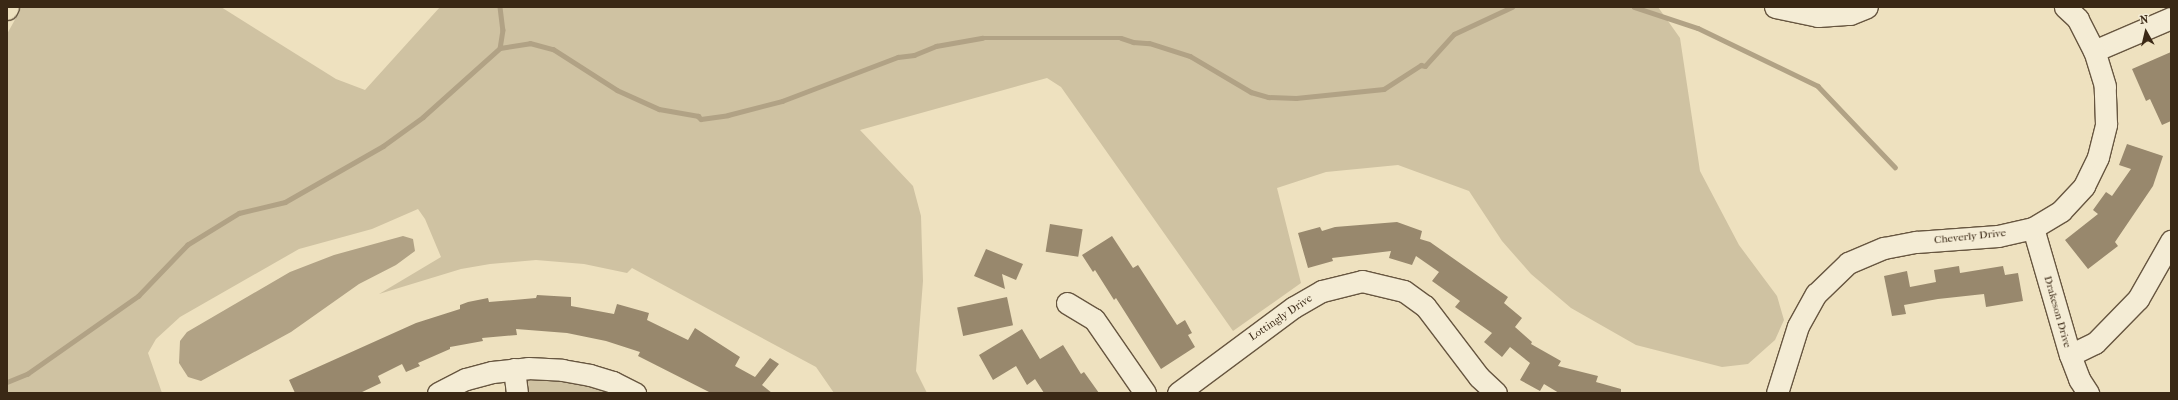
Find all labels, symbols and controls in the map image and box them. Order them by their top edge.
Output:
north arrow [2126,12,2166,52]
text: N [2139,13,2149,27]
street label: Cheverly Drive [1933,227,2007,247]
street label: Drakeson Drive [2040,274,2074,350]
street label: Lottingly Drive [1247,292,1315,344]

